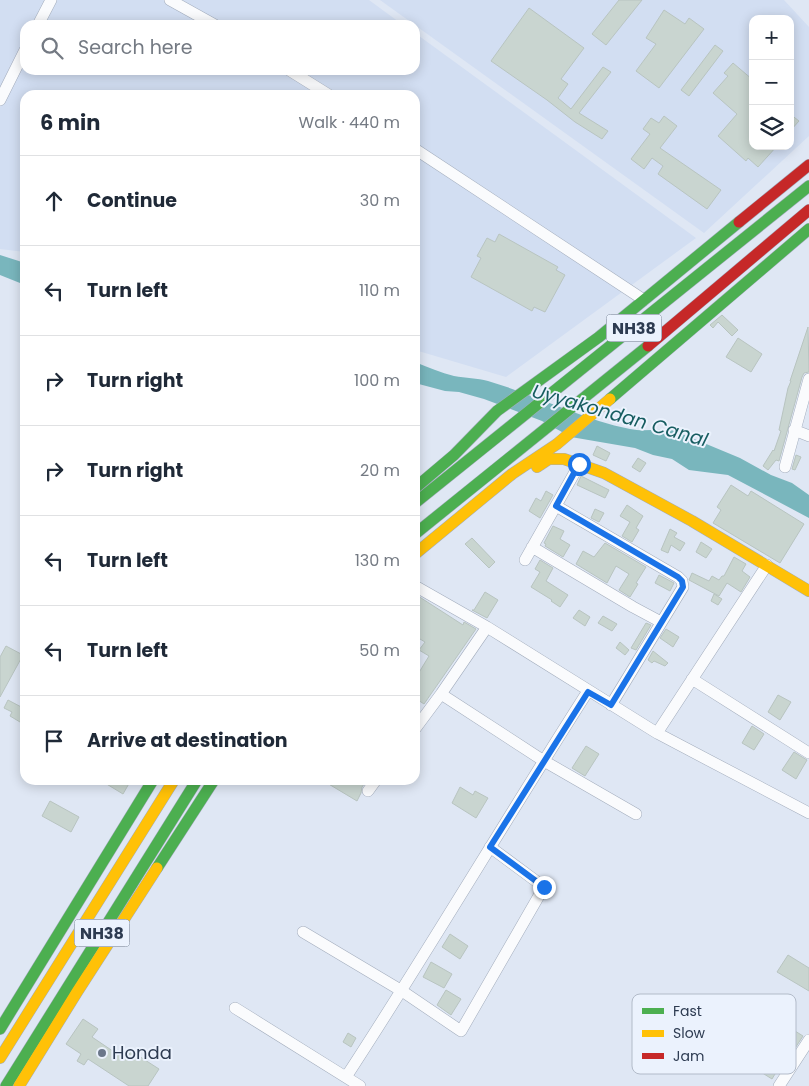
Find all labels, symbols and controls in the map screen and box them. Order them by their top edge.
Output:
map controls [749,15,794,150]
button: + [749,15,794,60]
search box [20,20,420,75]
icon: search [38,34,66,62]
text: Search here [78,34,192,61]
button: − [749,60,794,105]
button: layers [749,105,794,150]
text: 6 min [40,108,100,137]
text: Walk · 440 m [299,111,400,134]
icon: ahead [40,187,68,215]
text: Continue [87,187,177,214]
text: 30 m [360,189,400,212]
icon: left [40,277,68,305]
text: Turn left [87,277,168,304]
text: 110 m [359,279,400,302]
road number: NH38 [606,314,662,342]
icon: right [40,367,68,395]
text: Turn right [87,367,183,394]
text: 100 m [354,369,400,392]
water label: Uyyakondan Canal [529,377,711,454]
route start [568,453,591,476]
icon: right [40,457,68,485]
text: Turn right [87,457,183,484]
text: 20 m [360,459,400,482]
icon: left [40,547,68,575]
text: Turn left [87,547,168,574]
text: 130 m [355,549,400,572]
icon: left [40,637,68,665]
text: Turn left [87,637,168,664]
text: 50 m [359,639,400,662]
icon: arrive [40,727,68,755]
text: Arrive at destination [87,727,288,754]
route end [533,876,556,899]
road number: NH38 [74,920,130,946]
legend [632,994,796,1074]
text: Fast [673,1001,702,1021]
text: Slow [673,1023,706,1043]
place label: Honda [112,1040,172,1065]
text: Jam [673,1046,704,1066]
marker: Honda [96,1047,108,1059]

